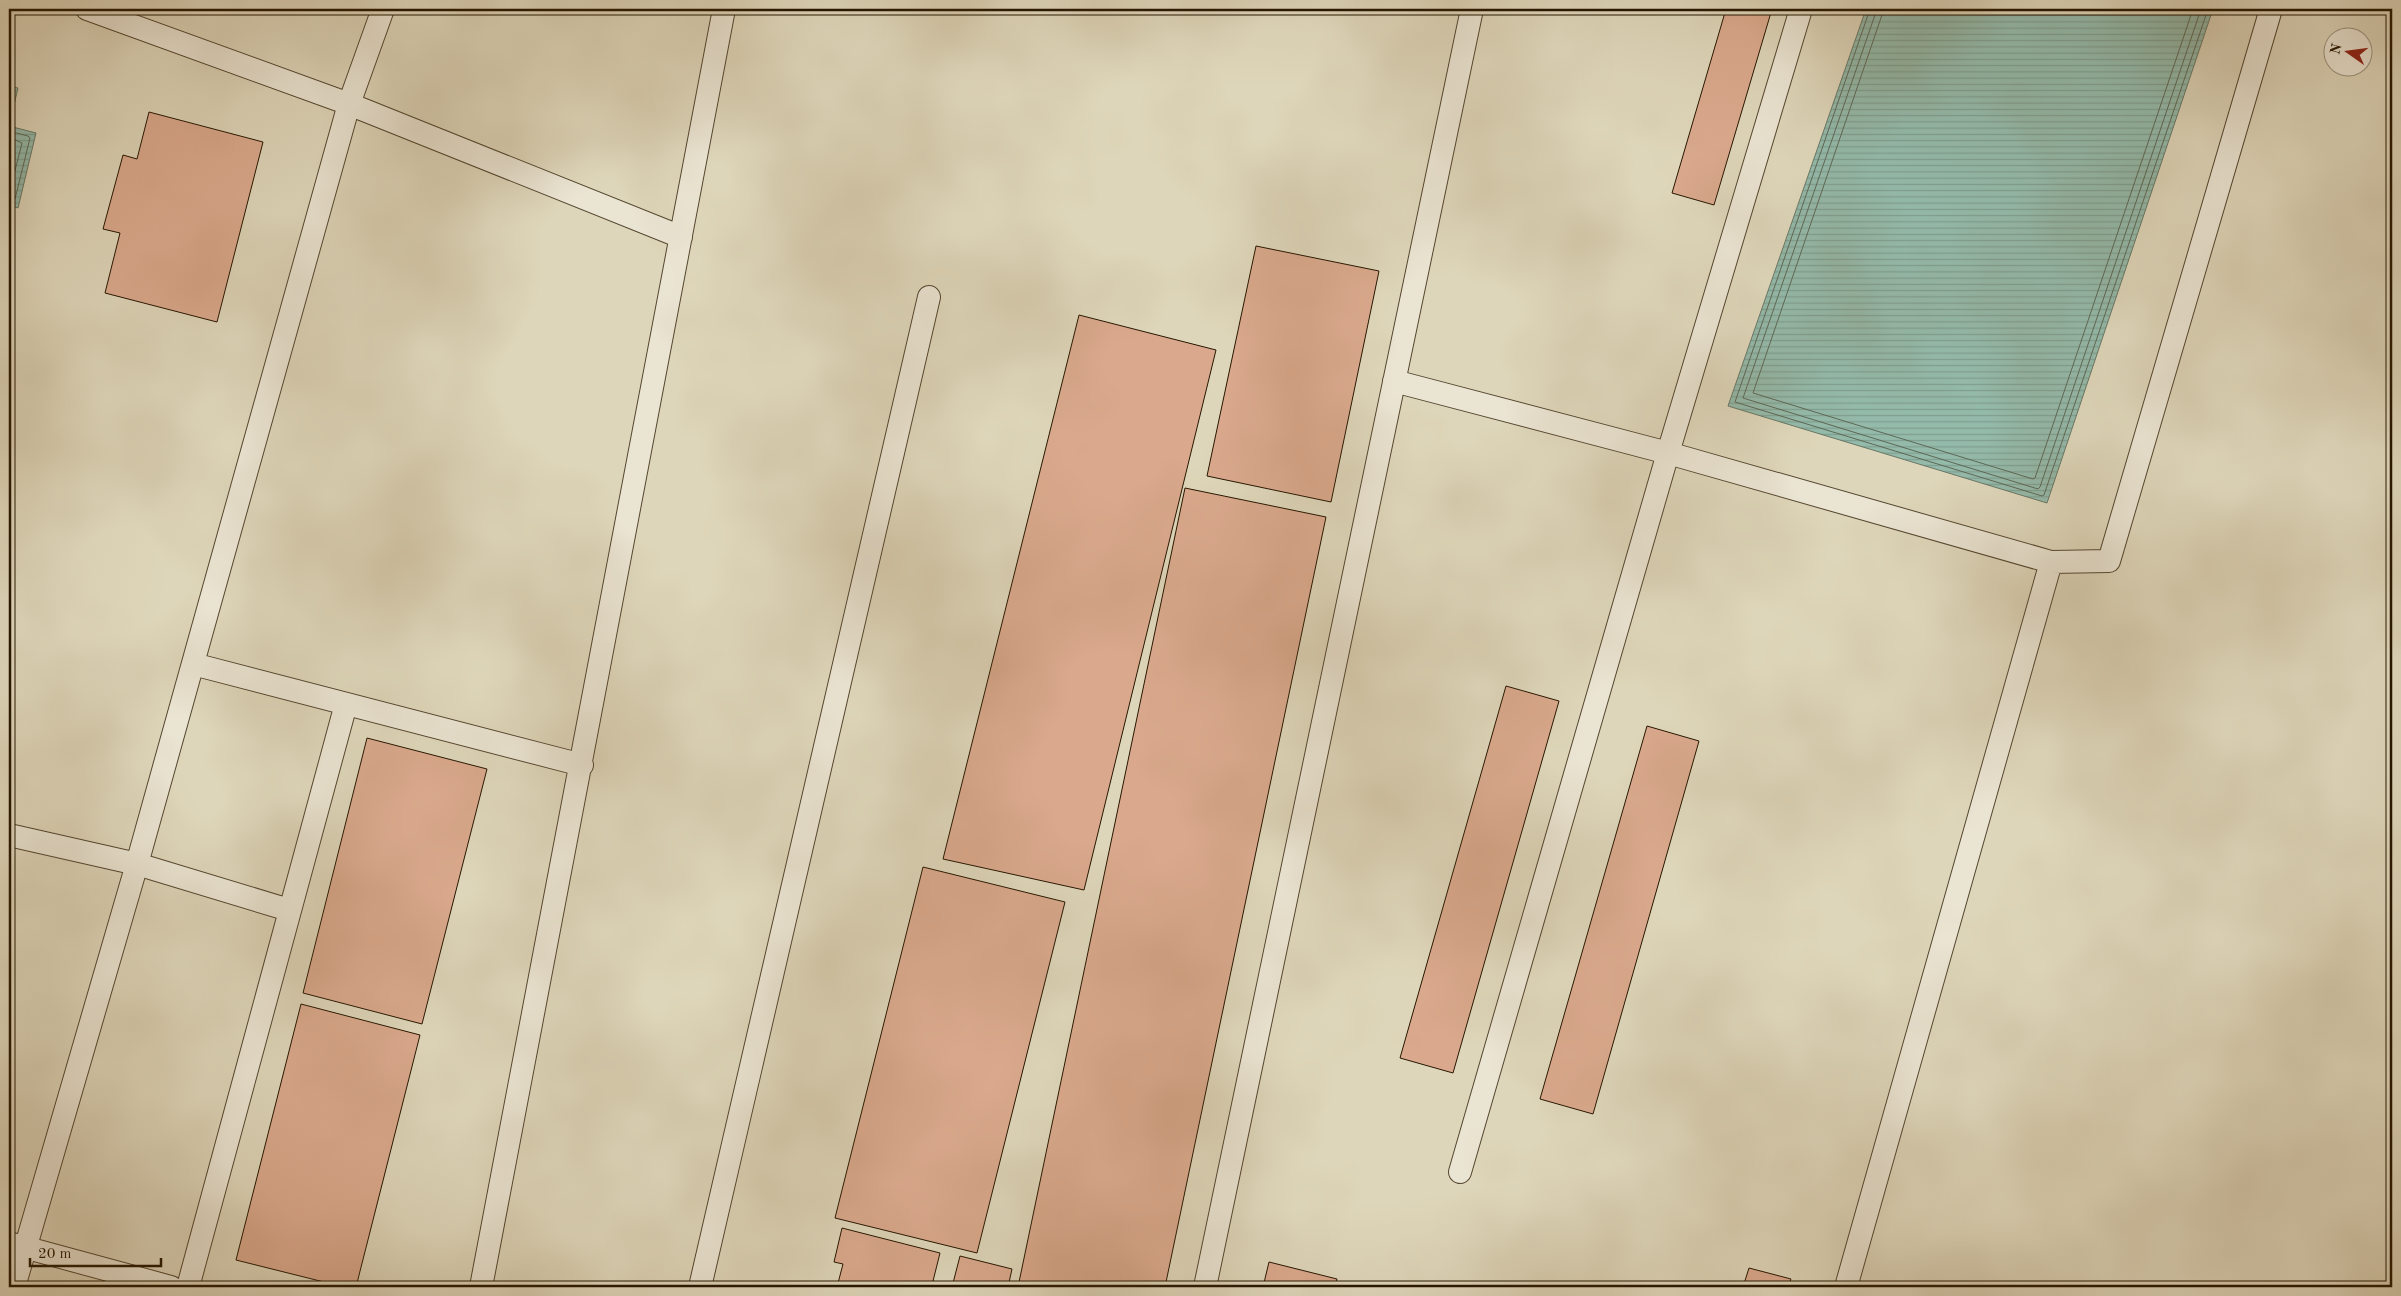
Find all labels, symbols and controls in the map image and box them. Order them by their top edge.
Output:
north arrow [2324,28,2374,78]
text: N [2328,42,2345,56]
scale bar [30,1236,161,1268]
text: 20 m [38,1247,72,1262]

